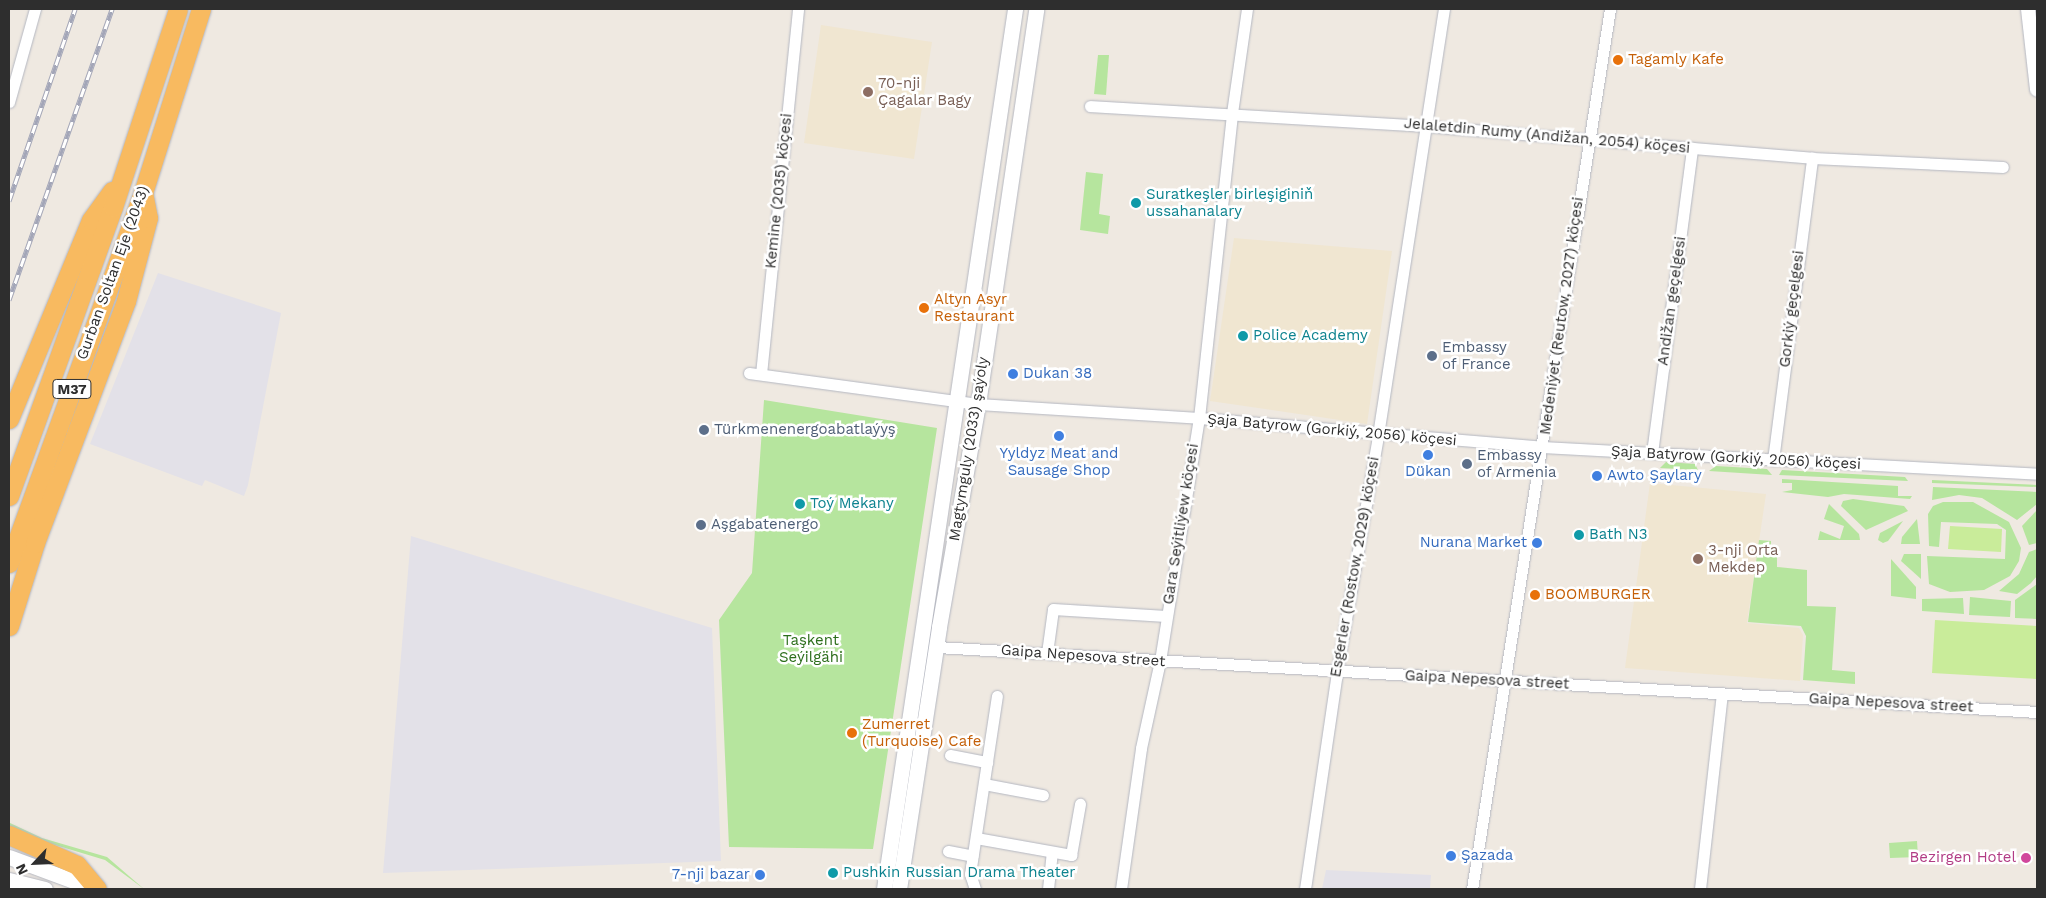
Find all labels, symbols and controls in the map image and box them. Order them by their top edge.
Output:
place label: Tagamly Kafe [1628,51,1724,69]
marker: Tagamly Kafe [1612,54,1624,66]
place label: 70-nji Çagalar Bagy [878,74,972,109]
marker: 70-nji Çagalar Bagy [862,86,874,98]
street label: Kemine (2035) köçesi [762,112,796,270]
street label: Jelaletdin Rumy (Andižan, 2054) köçesi [1403,114,1691,158]
street label: Gurban Soltan Eje (2043) [73,184,153,362]
place label: Suratkeşler birleşiginiň ussahanalary [1146,185,1314,220]
street label: Medeniýet (Reutow, 2027) köçesi [1536,196,1588,436]
marker: Suratkeşler birleşiginiň ussahanalary [1130,197,1142,209]
street label: Andižan geçelgesi [1654,235,1690,367]
street label: Gorkiý geçelgesi [1776,249,1808,369]
place label: Altyn Asyr Restaurant [934,290,1014,325]
marker: Altyn Asyr Restaurant [918,302,930,314]
place label: Police Academy [1253,327,1368,345]
marker: Police Academy [1237,330,1249,342]
place label: Embassy of France [1442,338,1511,373]
marker: Embassy of France [1426,350,1438,362]
street label: Magtymguly (2033) şaýoly [946,355,992,543]
place label: Dukan 38 [1023,365,1092,383]
marker: Dukan 38 [1007,368,1019,380]
road number: M37 [52,378,92,400]
street label: Şaja Batyrow (Gorkiý, 2056) köçesi [1206,410,1458,450]
place label: Türkmenenergoabatlaýyş [714,421,896,439]
marker: Türkmenenergoabatlaýyş [698,424,710,436]
marker: Yyldyz Meat and Sausage Shop [1053,430,1065,442]
street label: Gara Seýitliýew köçesi [1159,442,1203,606]
street label: Şaja Batyrow (Gorkiý, 2056) köçesi [1610,442,1862,474]
place label: Yyldyz Meat and Sausage Shop [1000,444,1118,479]
place label: Embassy of Armenia [1477,446,1558,481]
marker: Dükan [1422,449,1434,461]
street label: Esgerler (Rostow, 2029) köçesi [1327,455,1383,679]
marker: Embassy of Armenia [1461,458,1473,470]
place label: Dükan [1405,463,1451,481]
place label: Awto Şaylary [1607,467,1702,485]
marker: Awto Şaylary [1591,470,1603,482]
place label: Toý Mekany [810,495,894,513]
marker: Toý Mekany [794,498,806,510]
place label: Aşgabatenergo [711,516,818,534]
marker: Aşgabatenergo [695,519,707,531]
place label: Bath N3 [1589,526,1647,544]
marker: Bath N3 [1573,529,1585,541]
place label: Nurana Market [1419,534,1527,552]
marker: Nurana Market [1531,537,1543,549]
place label: 3-nji Orta Mekdep [1708,541,1778,576]
marker: 3-nji Orta Mekdep [1692,553,1704,565]
place label: BOOMBURGER [1545,586,1651,604]
marker: BOOMBURGER [1529,589,1541,601]
park label: Taşkent Seýilgähi [779,631,843,666]
street label: Gaipa Nepesova street [1000,641,1166,671]
street label: Gaipa Nepesova street [1404,667,1570,693]
street label: Gaipa Nepesova street [1808,690,1974,716]
place label: Zumerret (Turquoise) Cafe [862,715,981,750]
marker: Zumerret (Turquoise) Cafe [846,727,858,739]
north arrow [10,838,60,888]
place label: Şazada [1461,847,1513,865]
place label: Bezirgen Hotel [1909,849,2016,867]
marker: Şazada [1445,850,1457,862]
marker: Bezirgen Hotel [2020,852,2032,864]
text: N [12,861,31,877]
place label: Pushkin Russian Drama Theater [843,864,1076,882]
place label: 7-nji bazar [672,866,750,884]
marker: Pushkin Russian Drama Theater [827,867,839,879]
marker: 7-nji bazar [754,869,766,881]

